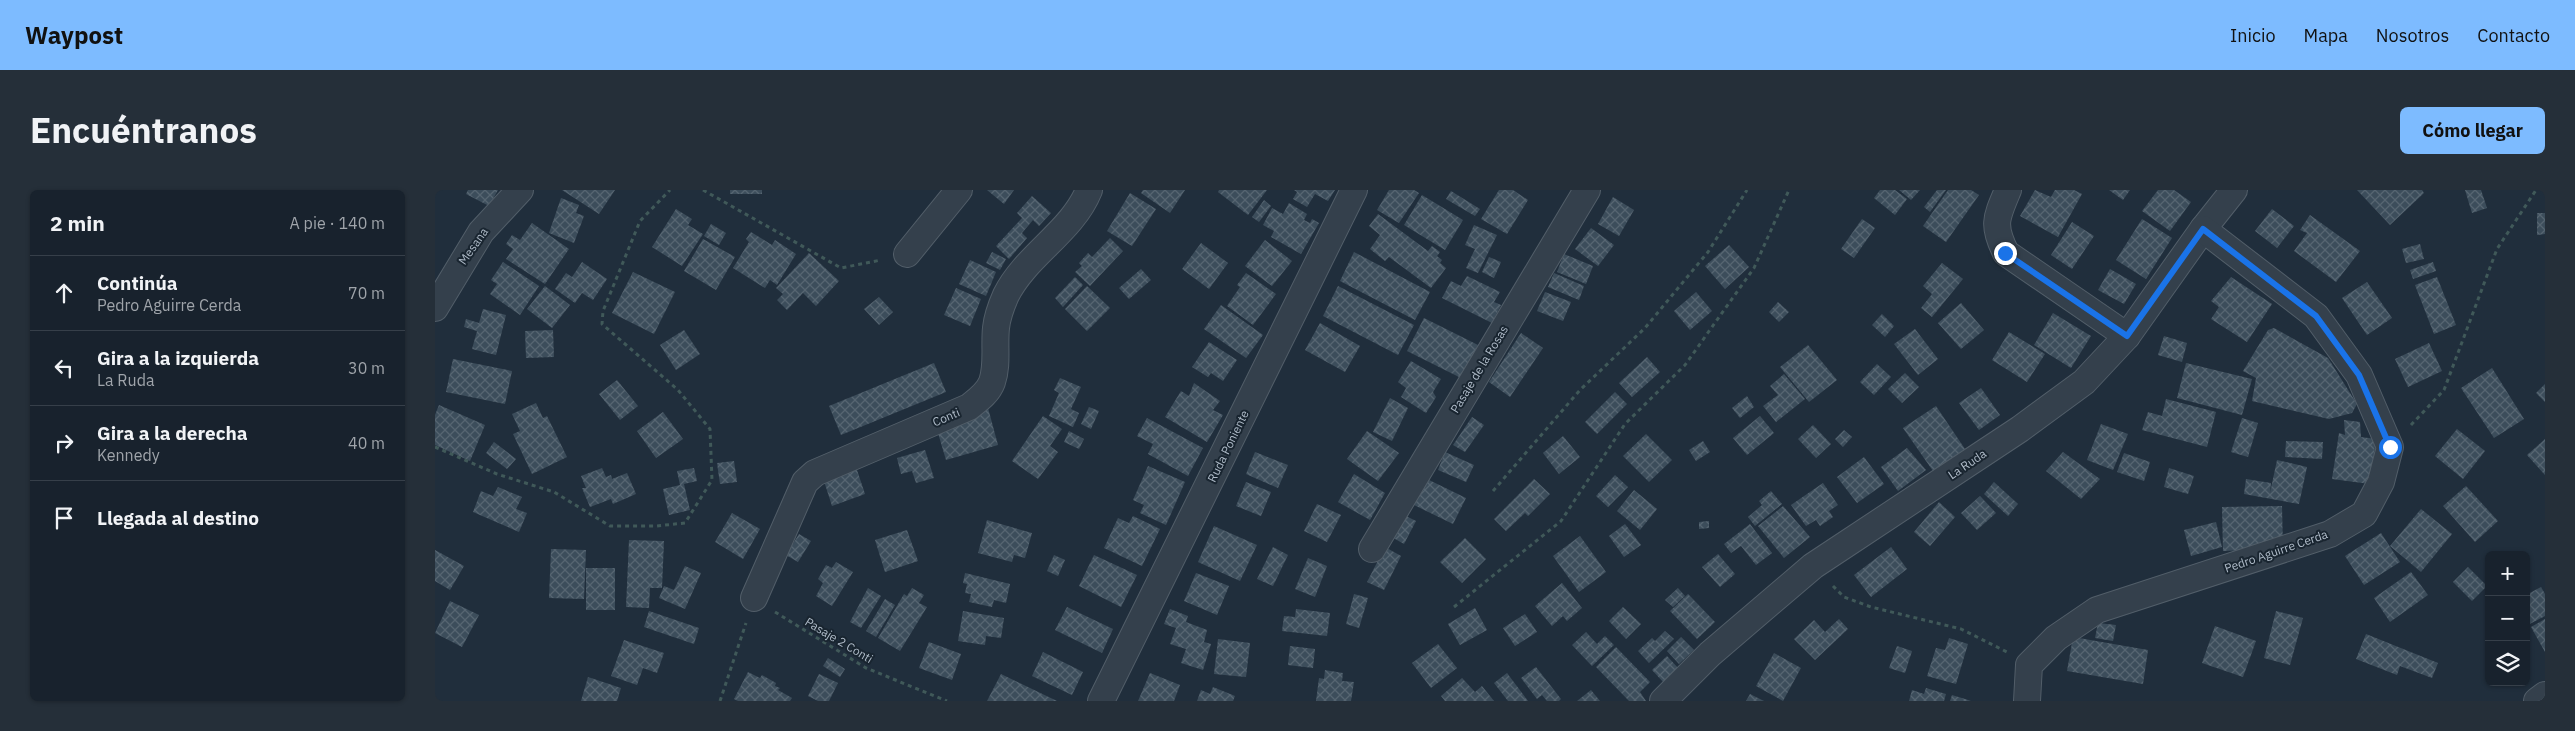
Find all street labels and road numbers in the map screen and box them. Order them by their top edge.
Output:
street label: Mesana [455,224,491,267]
street label: Pasaje de la Rosas [1447,322,1511,415]
street label: Conti [930,405,962,429]
street label: Ruda Poniente [1204,407,1252,485]
street label: La Ruda [1945,445,1990,482]
street label: Pedro Aguirre Cerda [2222,526,2330,576]
street label: Pasaje 2 Conti [802,614,876,666]

